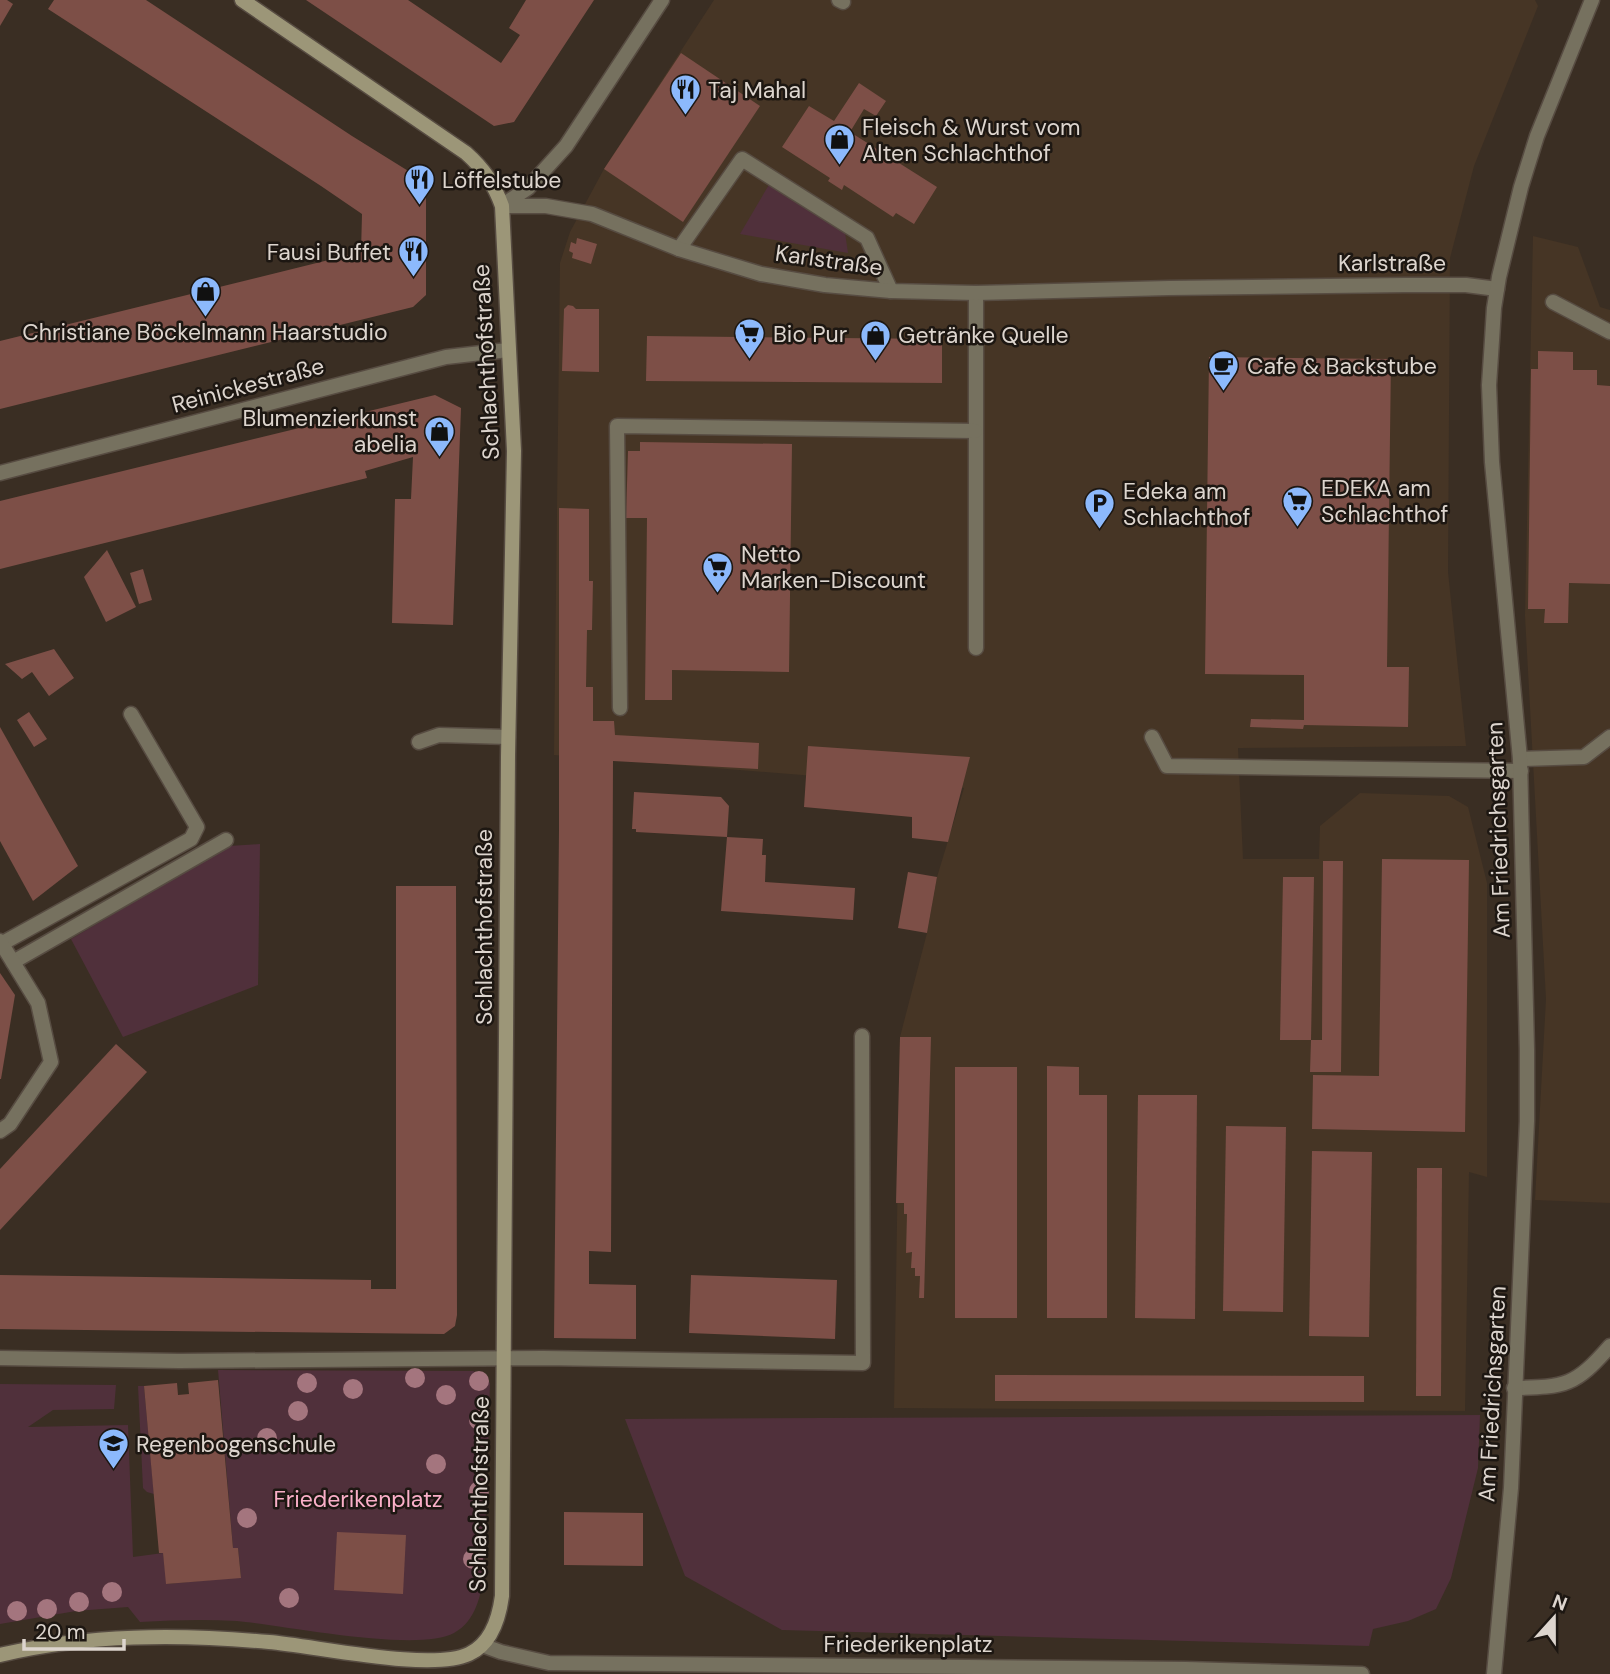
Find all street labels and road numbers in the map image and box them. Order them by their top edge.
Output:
street label: Karlstraße [773,238,885,282]
street label: Karlstraße [1338,248,1446,278]
street label: Schlachthofstraße [466,263,506,461]
street label: Reinickestraße [169,350,327,420]
street label: Am Friedrichsgarten [1479,721,1517,939]
street label: Schlachthofstraße [469,829,499,1025]
street label: Am Friedrichsgarten [1471,1285,1513,1503]
street label: Schlachthofstraße [462,1396,496,1592]
street label: Friederikenplatz [823,1629,993,1659]

